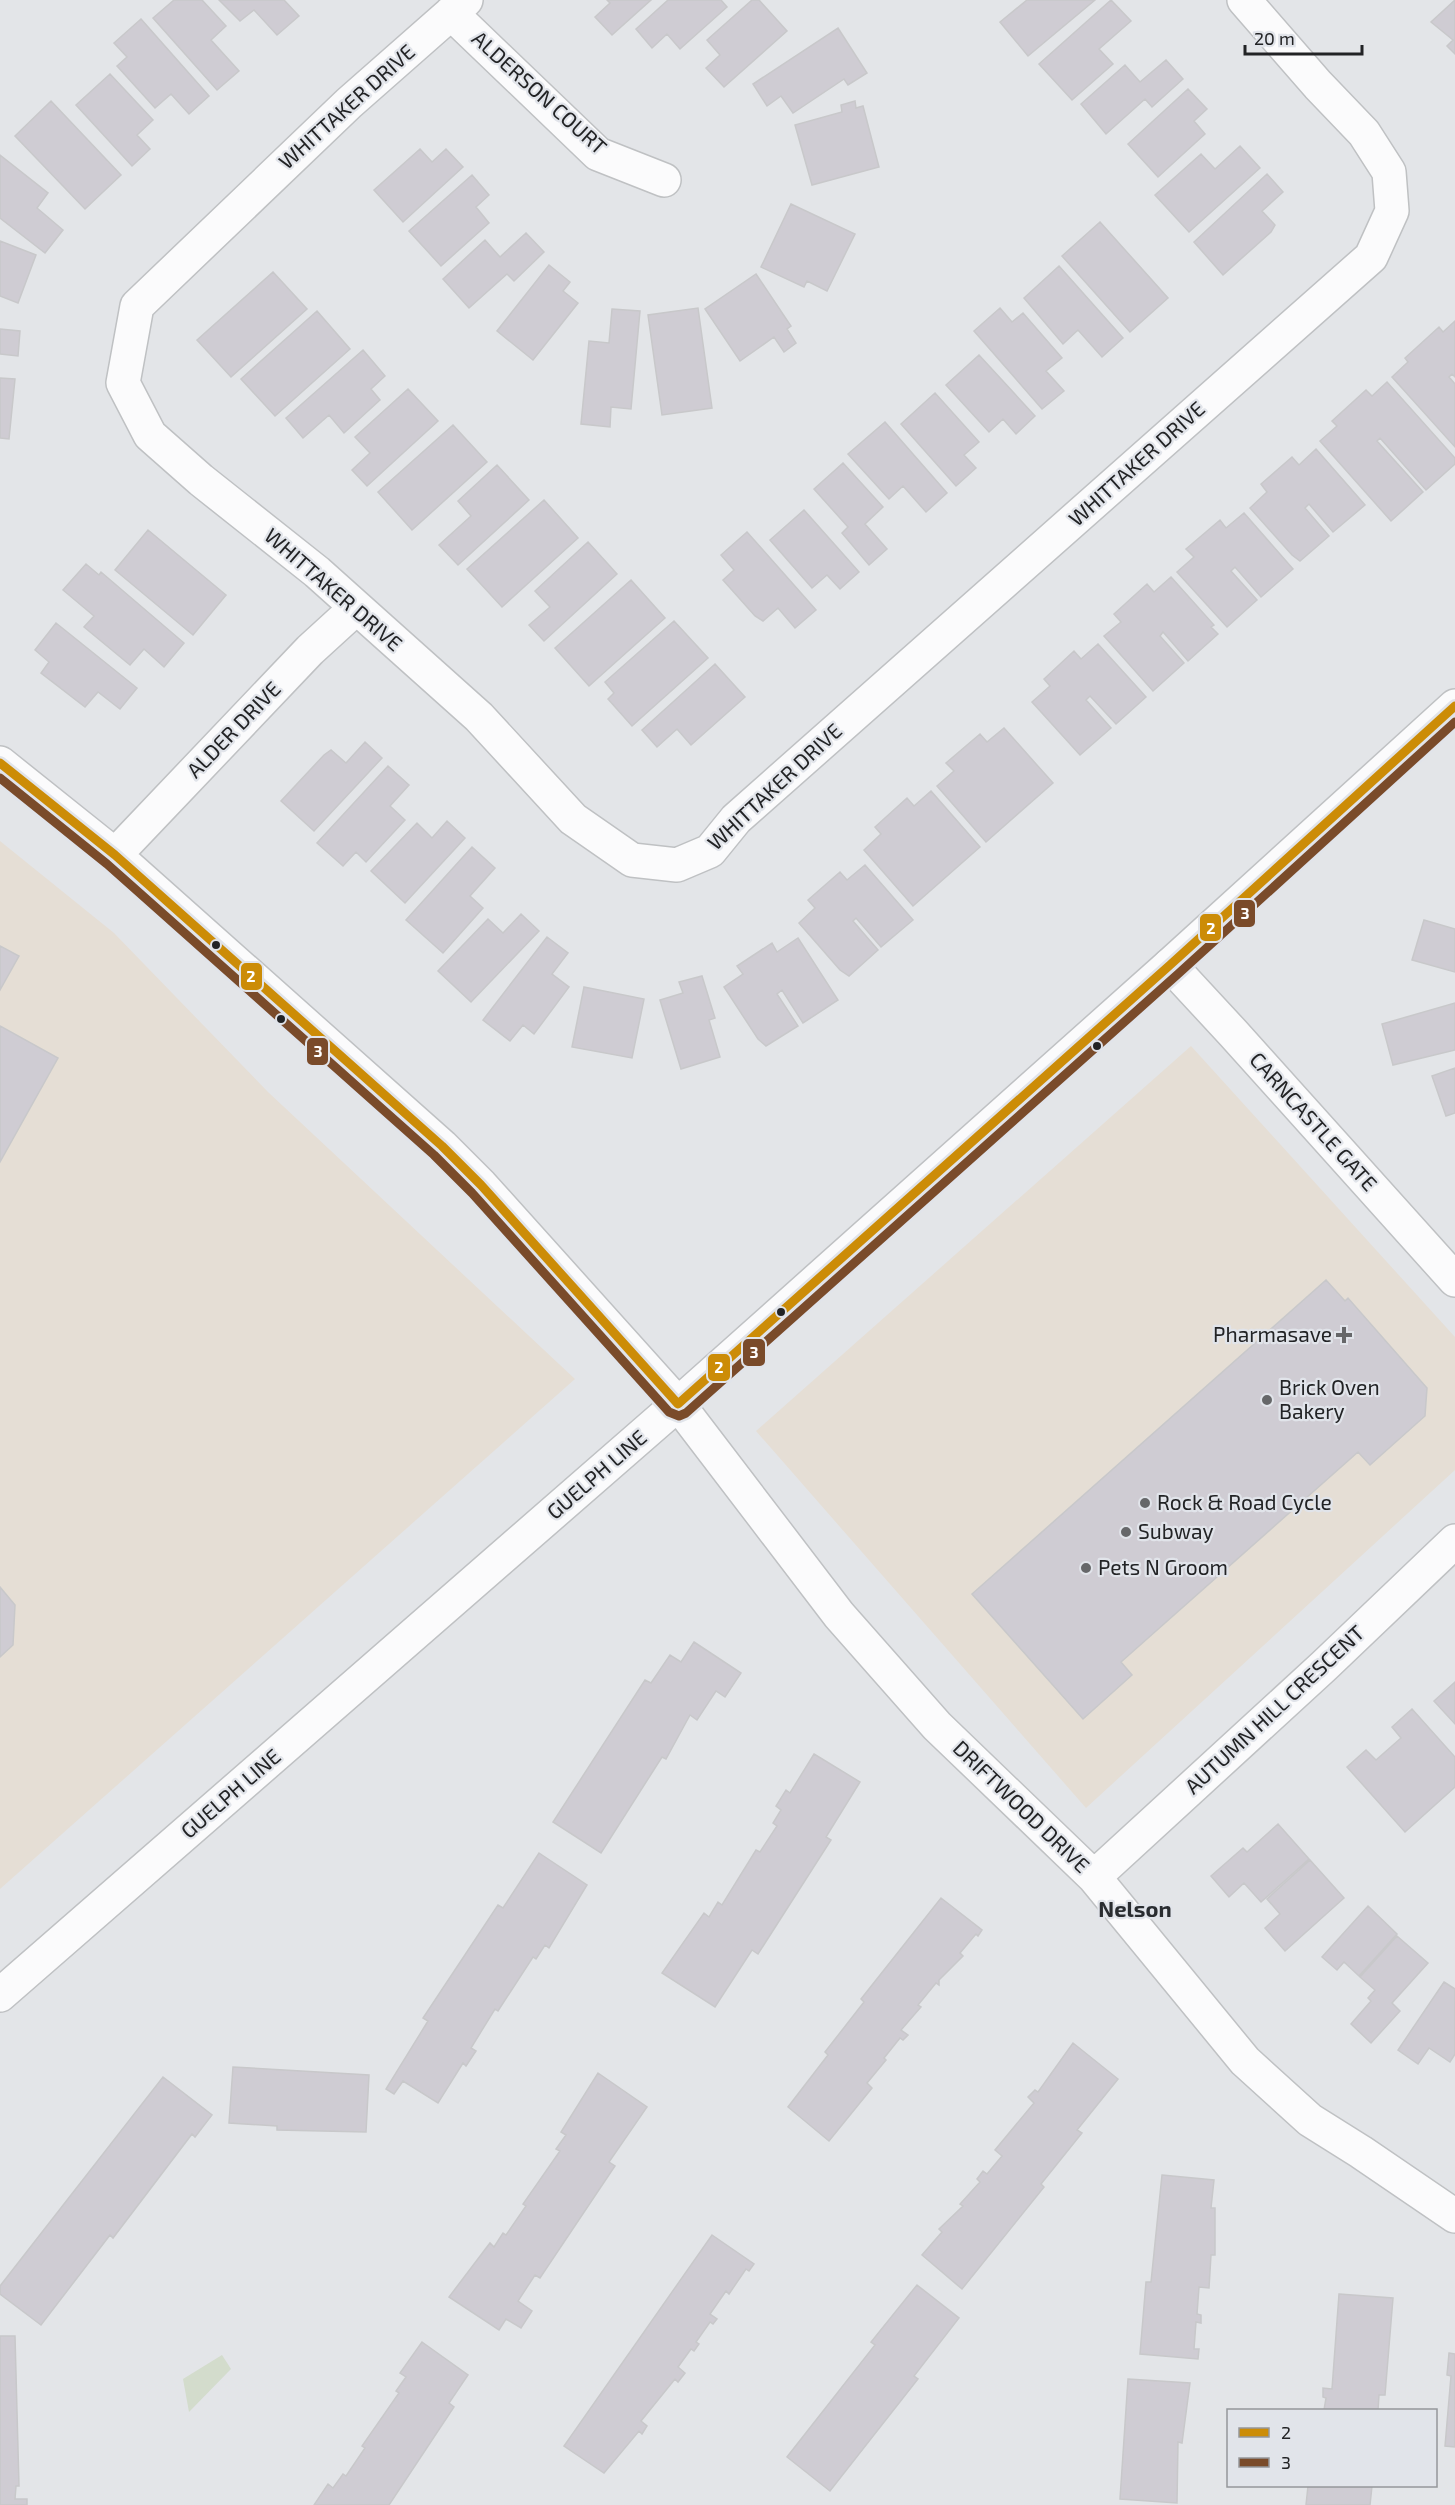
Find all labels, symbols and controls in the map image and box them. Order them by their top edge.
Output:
scale bar [1245,18,1362,56]
street label: ALDERSON COURT [468,25,612,159]
text: 20 m [1254,27,1295,49]
street label: WHITTAKER DRIVE [273,38,419,173]
street label: WHITTAKER DRIVE [1063,395,1209,530]
street label: WHITTAKER DRIVE [260,522,408,655]
street label: ALDER DRIVE [181,676,285,782]
street label: WHITTAKER DRIVE [702,717,846,854]
line badge: 3 [1233,899,1256,928]
text: 3 [1240,903,1250,922]
line badge: 2 [1199,913,1222,942]
text: 2 [1206,918,1216,937]
unlabelled marker [210,939,222,951]
line badge: 2 [240,962,263,991]
text: 2 [246,966,256,985]
unlabelled marker [275,1013,287,1025]
line badge: 3 [306,1037,329,1066]
unlabelled marker [1091,1040,1103,1052]
text: 3 [313,1041,323,1060]
street label: CARNCASTLE GATE [1245,1046,1383,1196]
unlabelled marker [775,1306,787,1318]
place label: Pharmasave [1213,1321,1332,1346]
marker: Pharmasave [1337,1328,1351,1342]
line badge: 3 [742,1338,766,1367]
text: 3 [749,1342,759,1361]
line badge: 2 [707,1353,731,1382]
text: 2 [714,1357,724,1376]
place label: Brick Oven Bakery [1279,1374,1380,1423]
marker: Brick Oven Bakery [1260,1393,1274,1407]
street label: GUELPH LINE [541,1424,651,1524]
place label: Rock & Road Cycle [1157,1489,1332,1514]
marker: Rock & Road Cycle [1138,1496,1152,1510]
place label: Subway [1138,1518,1214,1543]
marker: Subway [1119,1525,1133,1539]
place label: Pets N Groom [1098,1554,1228,1579]
marker: Pets N Groom [1079,1561,1093,1575]
street label: AUTUMN HILL CRESCENT [1179,1619,1369,1798]
street label: DRIFTWOOD DRIVE [949,1735,1095,1877]
street label: GUELPH LINE [175,1743,285,1843]
district label: Nelson [1098,1895,1172,1921]
legend [1227,2409,1437,2487]
text: 2 [1281,2421,1291,2443]
text: 3 [1281,2451,1291,2473]

